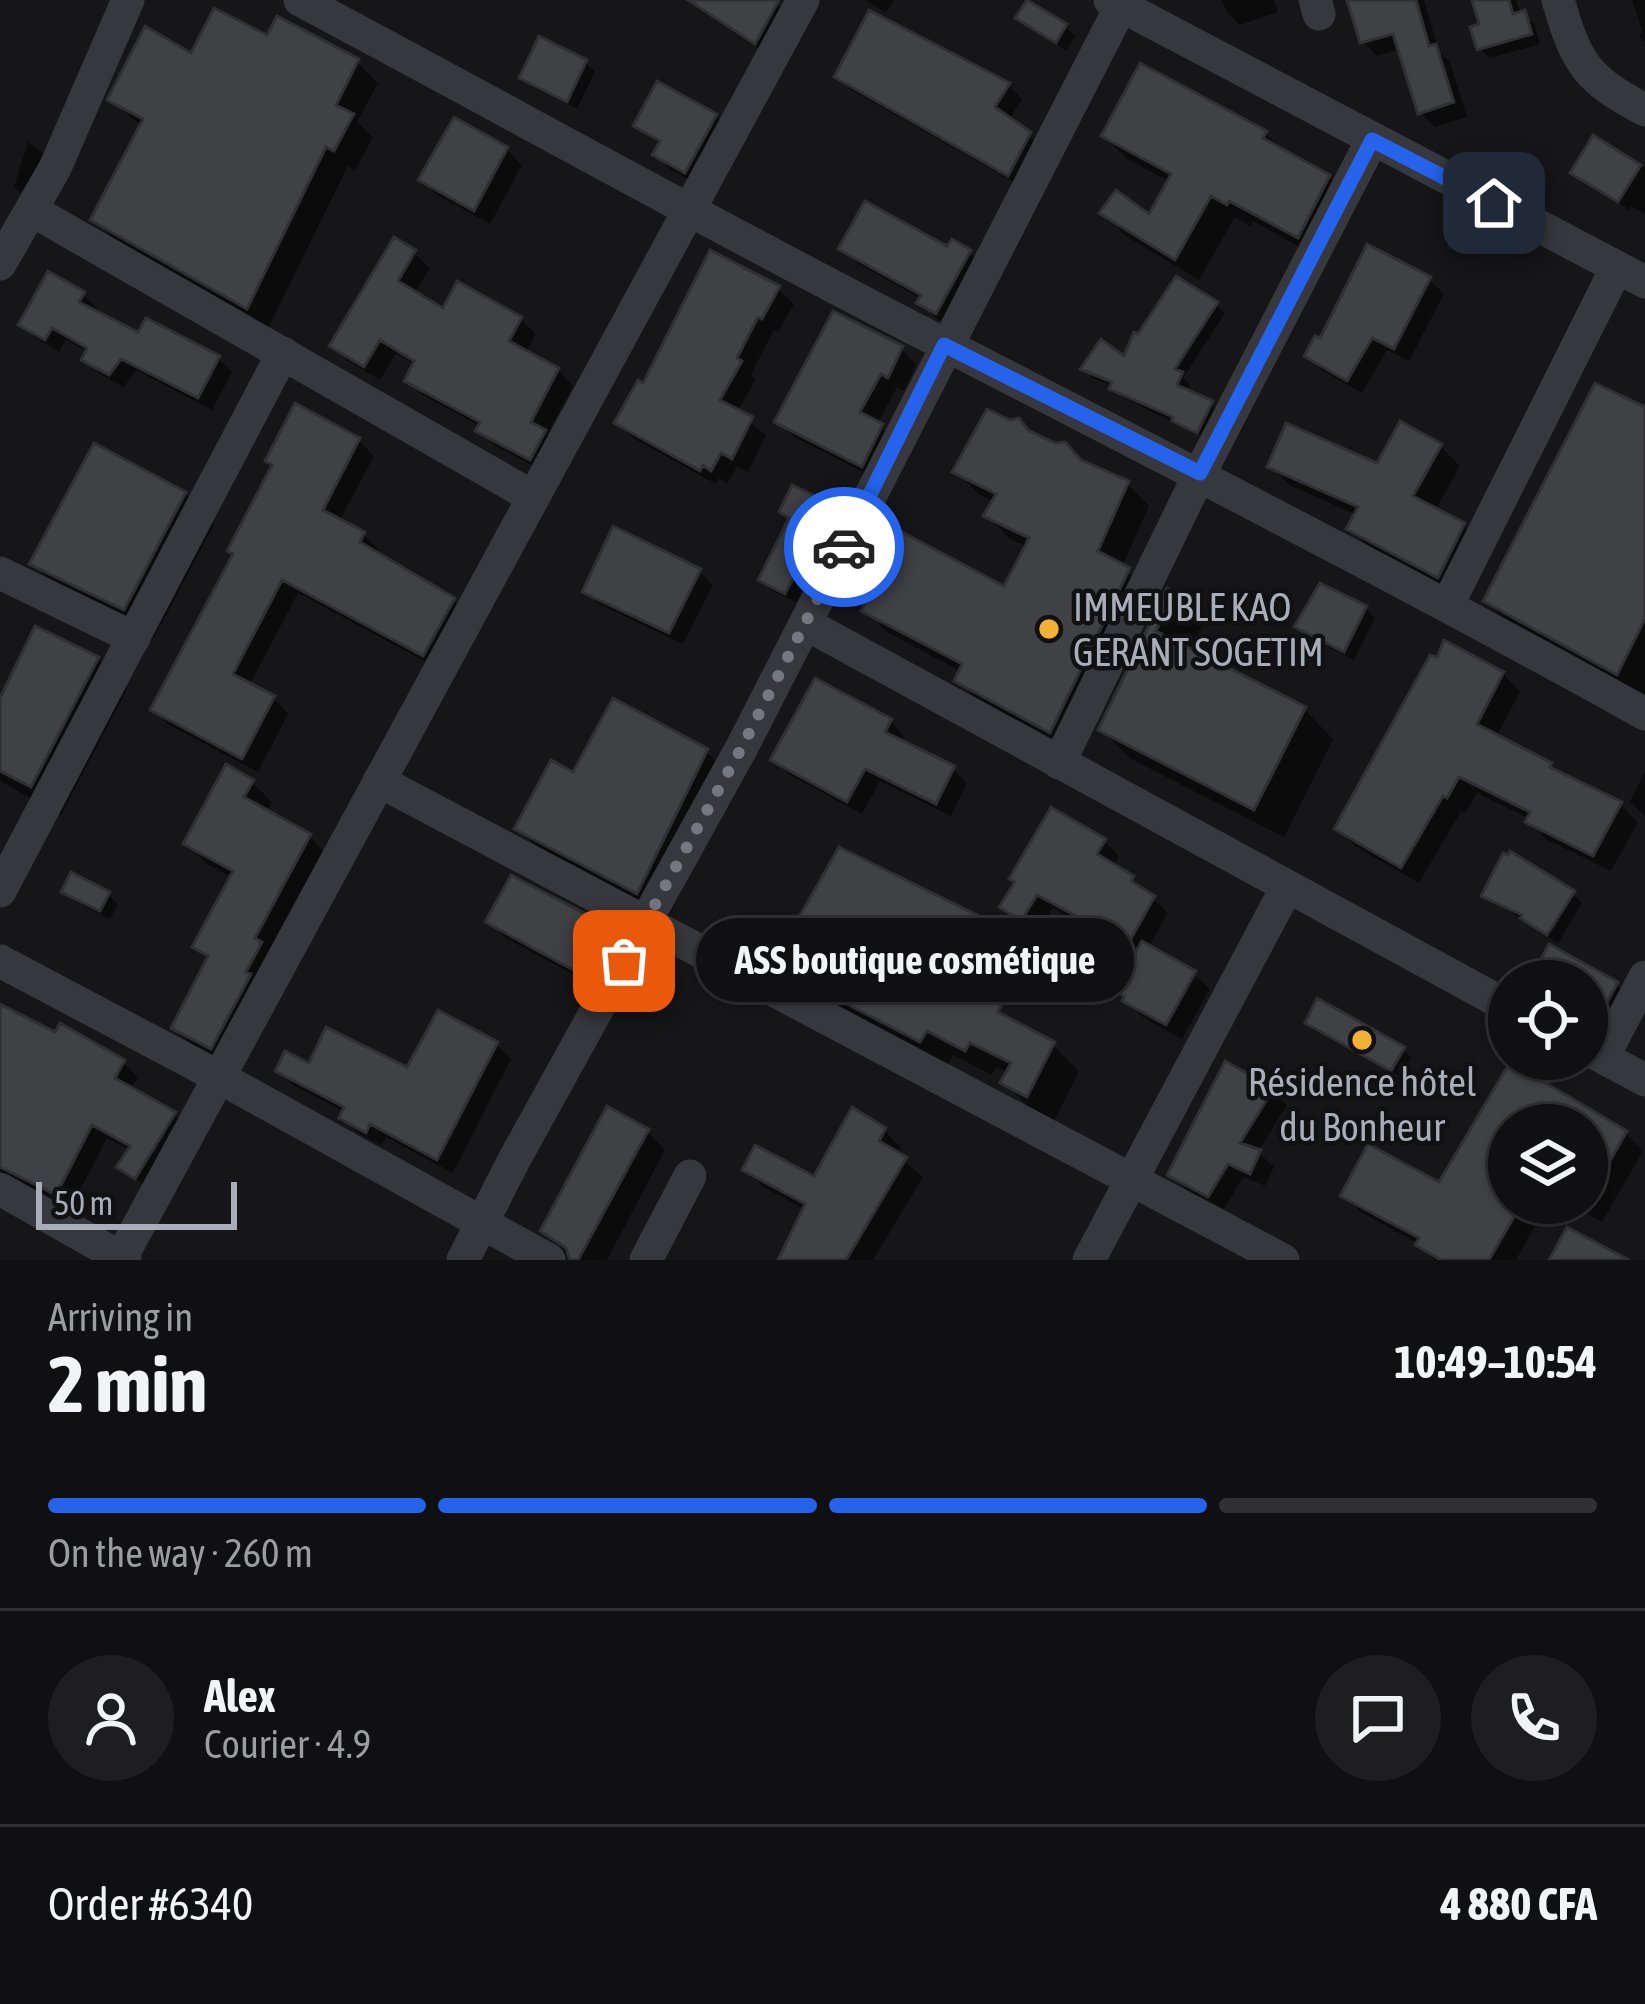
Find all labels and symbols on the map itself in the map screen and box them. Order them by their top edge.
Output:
pin [1443,152,1545,254]
courier [784,487,904,607]
place label: IMMEUBLE KAO GERANT SOGETIM [1073,585,1324,674]
marker: IMMEUBLE KAO GERANT SOGETIM [1036,616,1062,642]
pin [573,910,675,1012]
callout: ASS boutique cosmétique [696,919,1134,1003]
marker: Résidence hôtel du Bonheur [1349,1027,1375,1053]
place label: Résidence hôtel du Bonheur [1248,1060,1476,1149]
scale bar [36,1176,237,1229]

